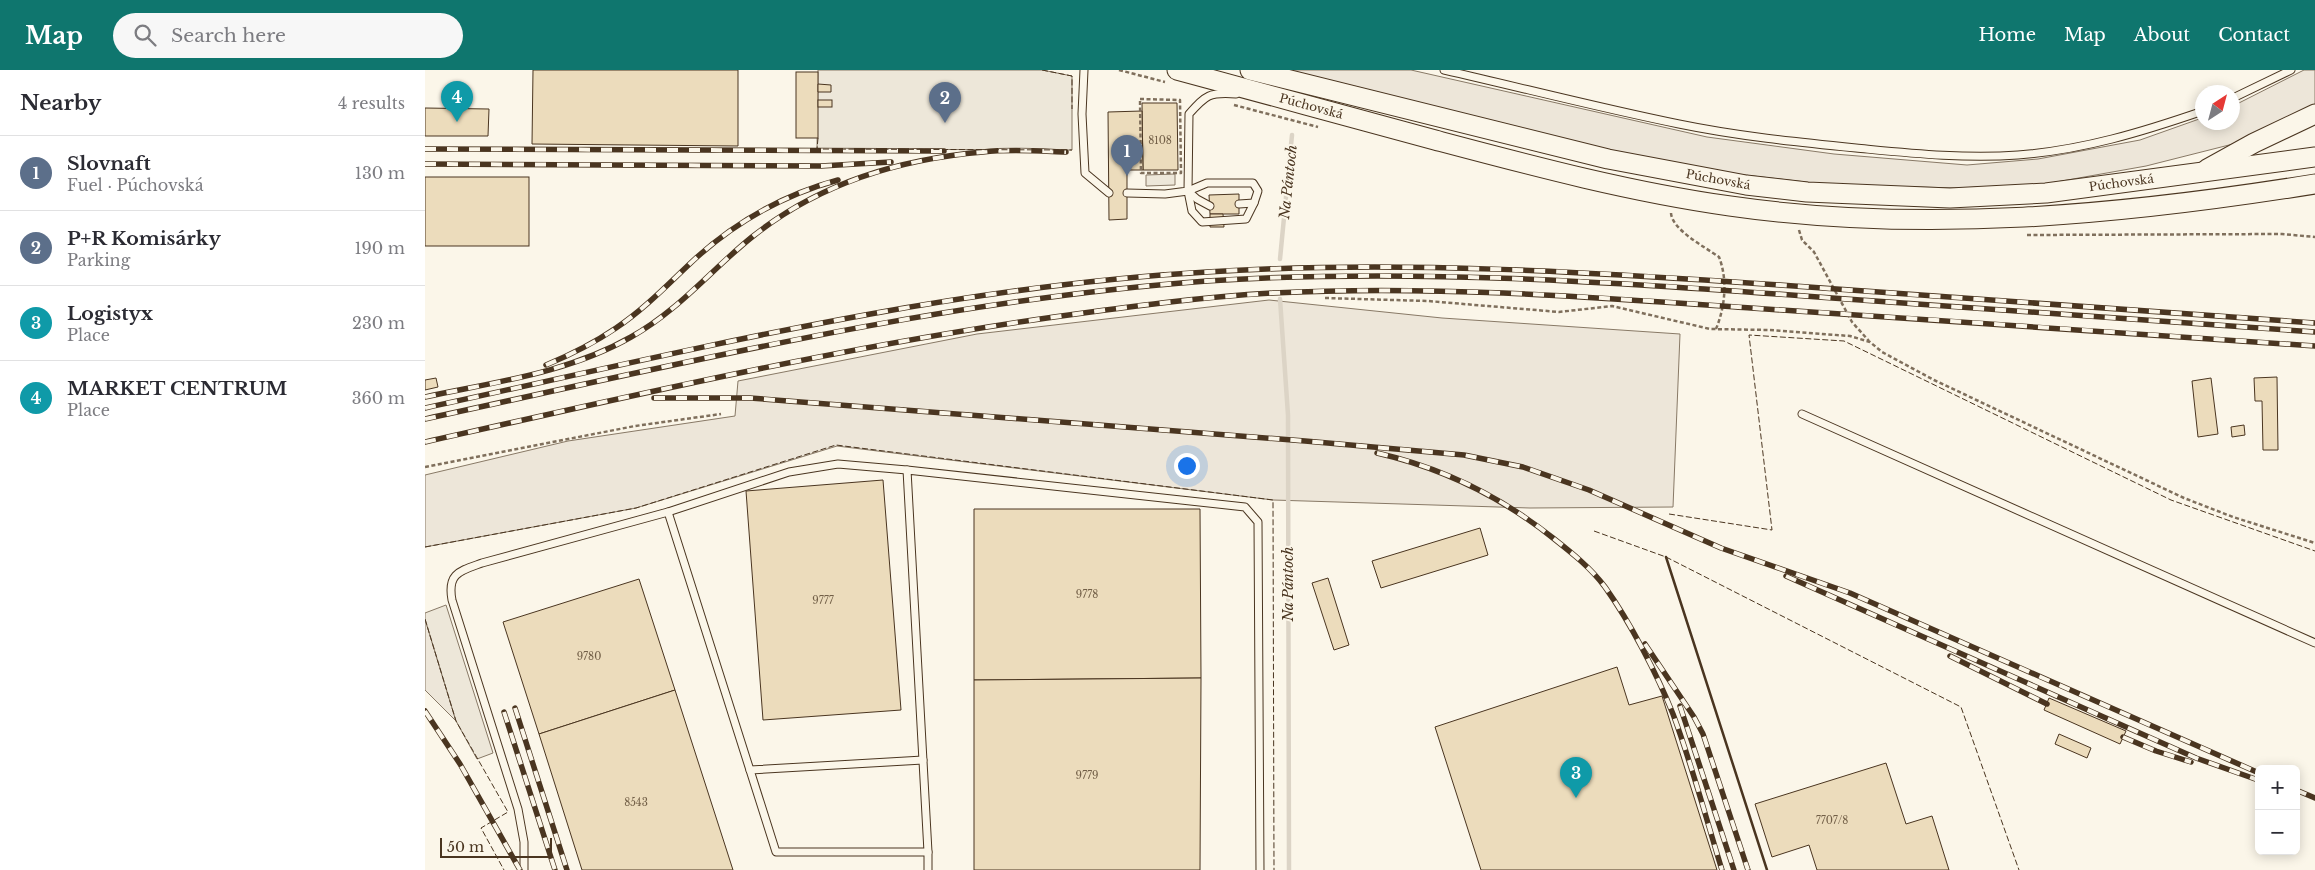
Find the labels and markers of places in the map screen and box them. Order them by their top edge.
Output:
pin: 4 [441,81,473,122]
pin: 2 [929,82,961,123]
pin: 1 [1111,135,1143,176]
pin: 3 [1560,757,1592,798]

